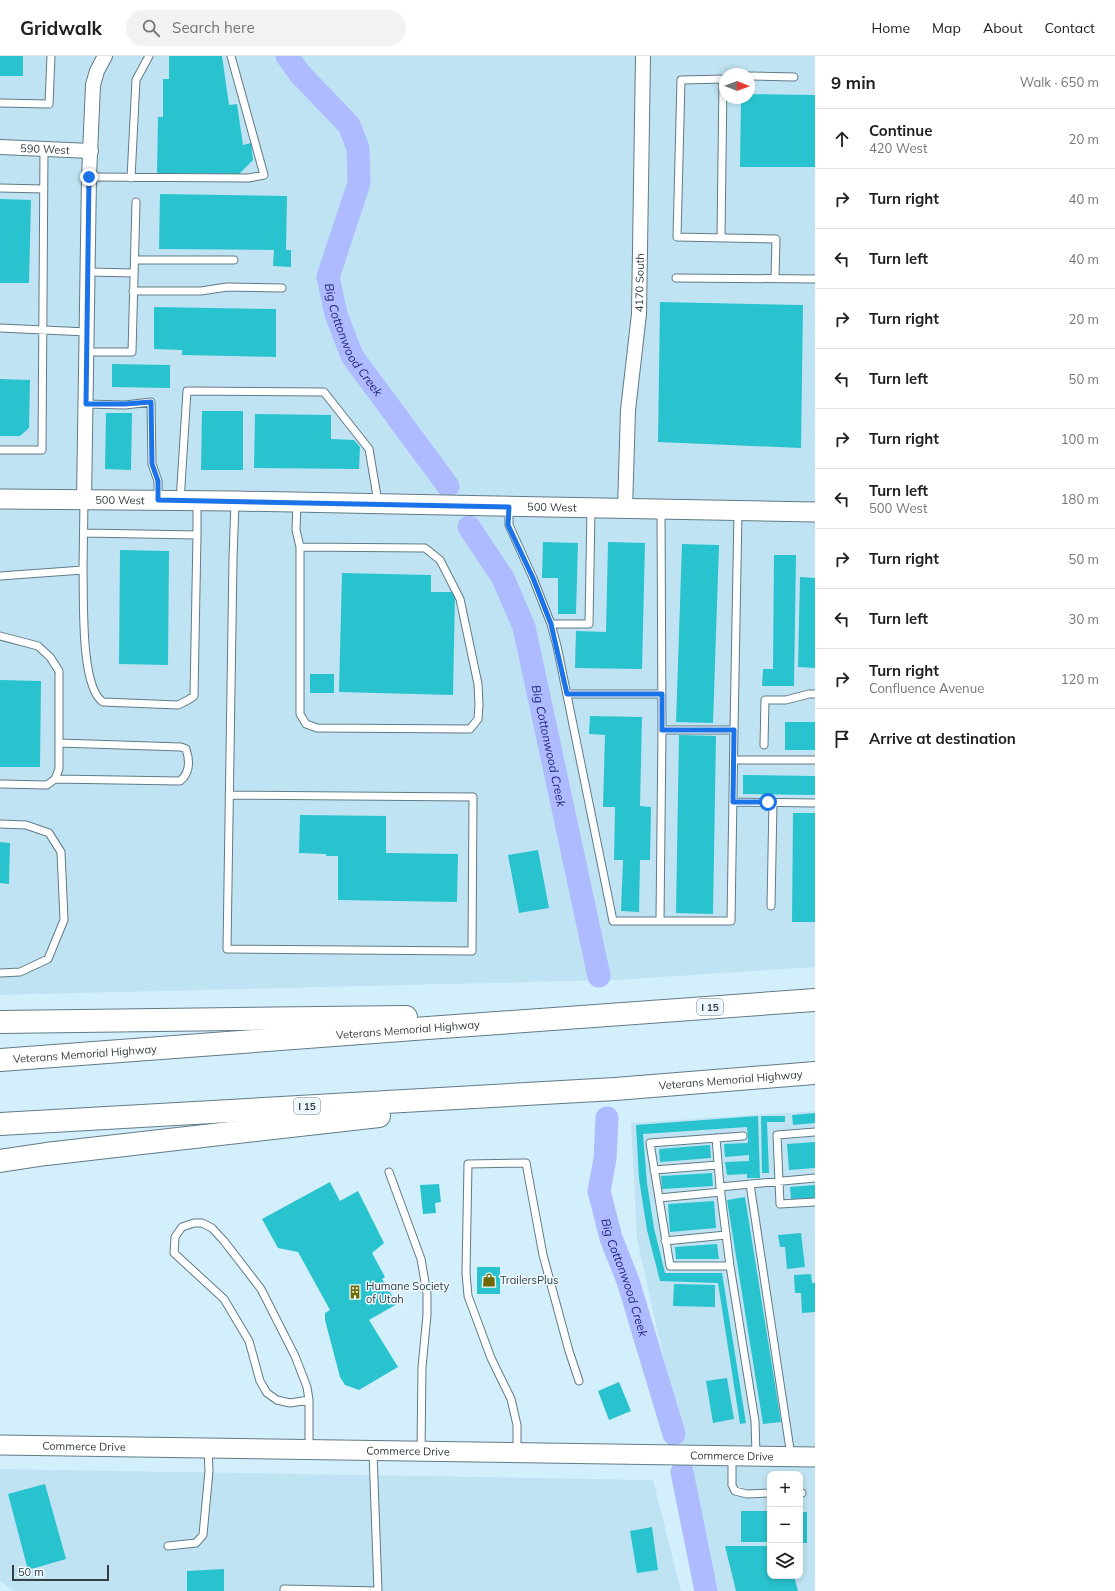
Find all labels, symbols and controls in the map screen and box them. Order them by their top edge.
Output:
search box [126,10,406,46]
text: Gridwalk [20,16,102,40]
icon: search [140,17,162,39]
text: Search here [172,18,255,37]
text: Home [871,19,910,37]
text: Map [932,19,961,37]
text: About [983,19,1023,37]
text: Contact [1045,19,1095,37]
north arrow [719,68,755,104]
text: 9 min [831,72,876,93]
text: Walk · 650 m [1020,74,1099,90]
text: Continue [869,121,932,140]
icon: ahead [831,128,853,150]
text: 20 m [1069,131,1099,147]
text: 420 West [869,140,928,156]
street label: 590 West [20,141,70,157]
route end [80,168,98,186]
icon: right [831,188,853,210]
text: Turn right [869,189,939,208]
text: 40 m [1069,191,1099,207]
icon: left [831,248,853,270]
text: Turn left [869,249,928,268]
text: 40 m [1069,251,1099,267]
street label: 4170 South [632,253,647,312]
water label: Big Cottonwood Creek [322,282,387,399]
icon: right [831,308,853,330]
text: Turn right [869,309,939,328]
text: 20 m [1069,311,1099,327]
icon: left [831,368,853,390]
text: Turn left [869,369,928,388]
text: 50 m [1069,371,1099,387]
icon: right [831,428,853,450]
text: Turn right [869,429,939,448]
text: 100 m [1061,431,1099,447]
text: Turn left [869,481,928,500]
icon: left [831,488,853,510]
text: 180 m [1061,491,1099,507]
street label: 500 West [95,493,145,507]
street label: 500 West [527,500,577,514]
text: 500 West [869,500,928,516]
icon: right [831,548,853,570]
text: Turn right [869,549,939,568]
text: 50 m [1069,551,1099,567]
icon: left [831,608,853,630]
text: Turn left [869,609,928,628]
text: 30 m [1069,611,1099,627]
text: Turn right [869,661,939,680]
icon: right [831,668,853,690]
text: 120 m [1061,671,1099,687]
text: Confluence Avenue [869,680,984,696]
water label: Big Cottonwood Creek [529,683,570,809]
icon: arrive [831,728,853,750]
text: Arrive at destination [869,729,1016,748]
route start [759,793,777,811]
road number: I 15 [697,999,723,1015]
street label: Veterans Memorial Highway [335,1017,480,1042]
street label: Veterans Memorial Highway [12,1042,157,1066]
street label: Veterans Memorial Highway [658,1067,803,1092]
road number: I 15 [294,1098,320,1114]
water label: Big Cottonwood Creek [599,1217,652,1339]
shop icon: TrailersPlus [481,1272,497,1288]
place label: TrailersPlus [500,1273,559,1287]
place label: Humane Society of Utah [366,1279,449,1306]
building icon: Humane Society of Utah [347,1284,363,1300]
street label: Commerce Drive [42,1439,126,1454]
street label: Commerce Drive [366,1443,450,1459]
street label: Commerce Drive [690,1448,774,1463]
map controls [767,1471,803,1579]
button: + [767,1471,803,1507]
button: − [767,1507,803,1543]
button: layers [767,1543,803,1579]
scale bar [12,1563,109,1582]
text: 50 m [18,1565,44,1579]

